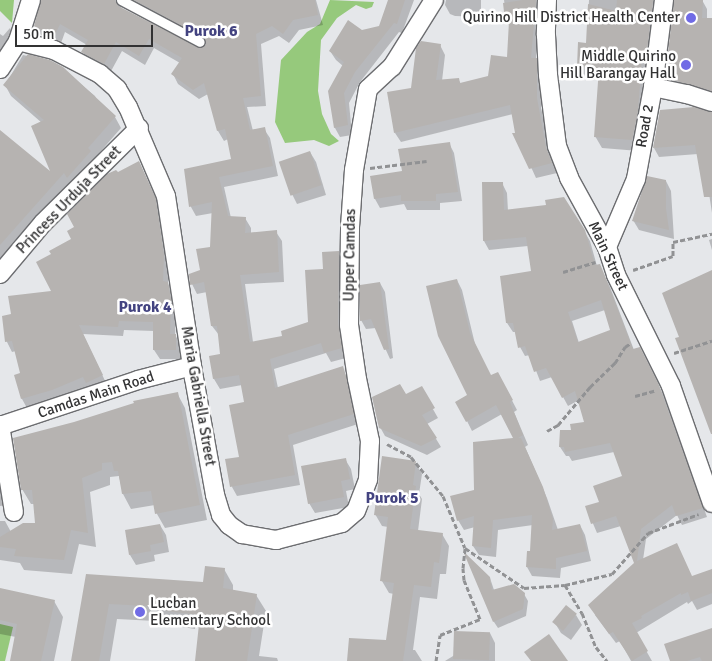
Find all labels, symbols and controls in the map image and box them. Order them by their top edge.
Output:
place label: Quirino Hill District Health Center [463,9,680,27]
marker: Quirino Hill District Health Center [684,11,698,25]
scale bar [18,15,155,47]
district label: Purok 6 [184,21,238,41]
text: 50 m [23,25,54,43]
place label: Middle Quirino Hill Barangay Hall [560,47,676,82]
marker: Middle Quirino Hill Barangay Hall [680,59,692,71]
street label: Road 2 [632,103,658,149]
street label: Princess Urduja Street [13,142,125,258]
street label: Upper Camdas [340,208,360,302]
street label: Main Street [584,218,632,294]
district label: Purok 4 [118,297,172,317]
street label: Maria Gabriella Street [177,325,219,467]
street label: Camdas Main Road [36,368,156,422]
district label: Purok 5 [365,488,419,508]
place label: Lucban Elementary School [150,594,271,629]
marker: Lucban Elementary School [134,606,146,618]

